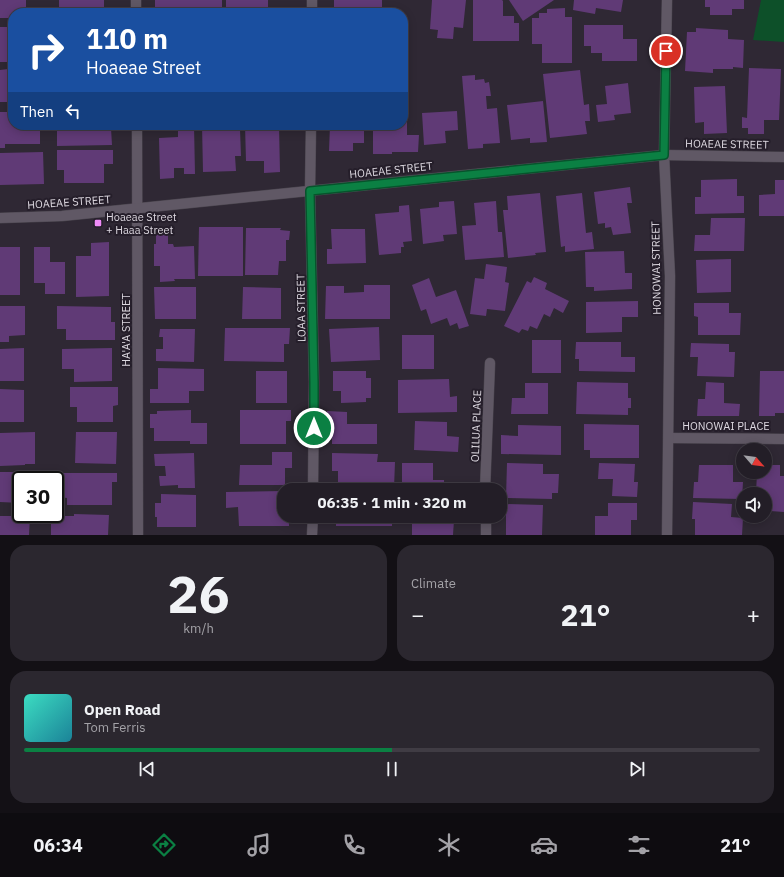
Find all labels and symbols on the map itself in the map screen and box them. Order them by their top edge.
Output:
pin [649,34,683,68]
street label: HOAEAE STREET [685,136,770,152]
street label: HOAEAE STREET [349,159,434,181]
street label: HOAEAE STREET [27,192,112,212]
place label: Hoaeae Street + Haaa Street [106,210,177,237]
marker: Hoaeae Street + Haaa Street [93,218,103,228]
street label: HONOWAI STREET [648,220,664,315]
street label: LOAA STREET [293,273,309,342]
street label: HA'A'A STREET [119,293,133,367]
street label: OLILUA PLACE [468,390,484,462]
position arrow [293,407,335,449]
street label: HONOWAI PLACE [682,419,770,433]
north arrow [736,443,772,479]
speed limit sign: 30 [12,471,64,523]

